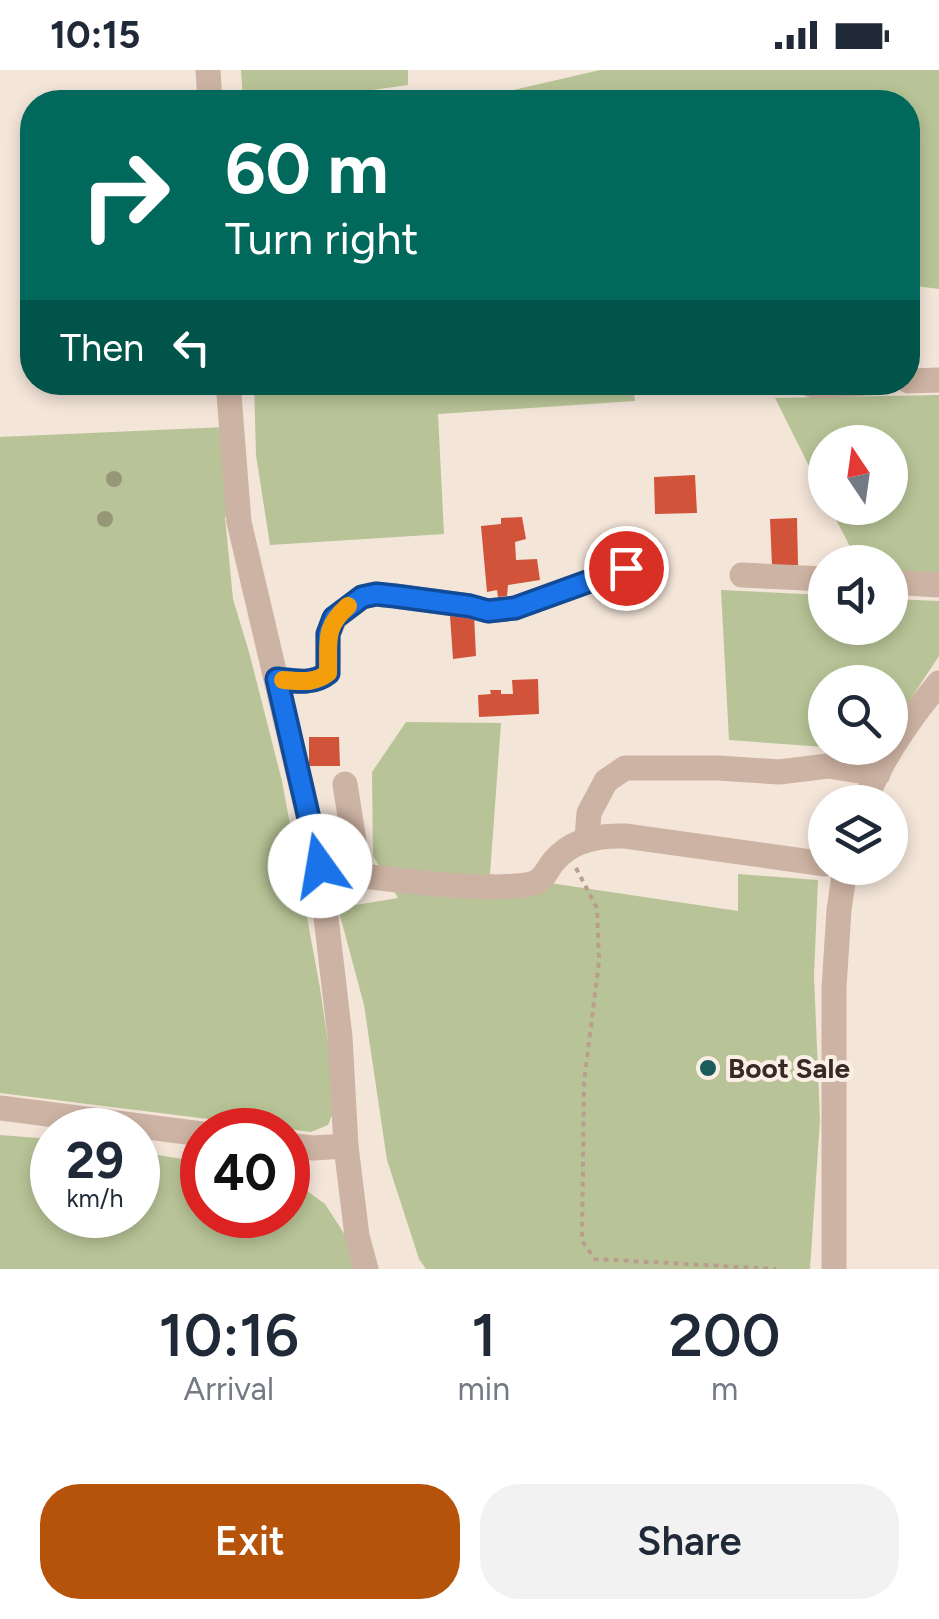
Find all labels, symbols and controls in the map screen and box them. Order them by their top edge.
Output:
text: 10:15 [50,12,140,58]
text: 60 m [225,126,389,211]
icon: right [60,130,190,260]
text: Turn right [225,211,418,265]
icon: left [164,320,219,375]
text: Then [60,325,144,371]
north arrow [808,425,908,525]
map controls [808,425,908,885]
pin [584,526,669,611]
icon: arrive [599,541,654,596]
button: sound [808,545,908,645]
button: search [808,665,908,765]
button: layers [808,785,908,885]
position arrow [268,814,372,918]
place label: Boot Sale [728,1051,850,1085]
marker: Boot Sale [697,1057,719,1079]
speed limit sign: 40 [180,1108,310,1238]
text: 29 [66,1130,124,1191]
text: km/h [66,1183,124,1213]
text: 10:16 [159,1299,299,1371]
text: 1 [471,1299,496,1371]
text: 200 [669,1299,780,1371]
text: Arrival [184,1370,274,1408]
text: min [458,1370,510,1408]
text: m [711,1370,738,1408]
button: Exit [40,1484,460,1599]
button: Share [480,1484,899,1599]

